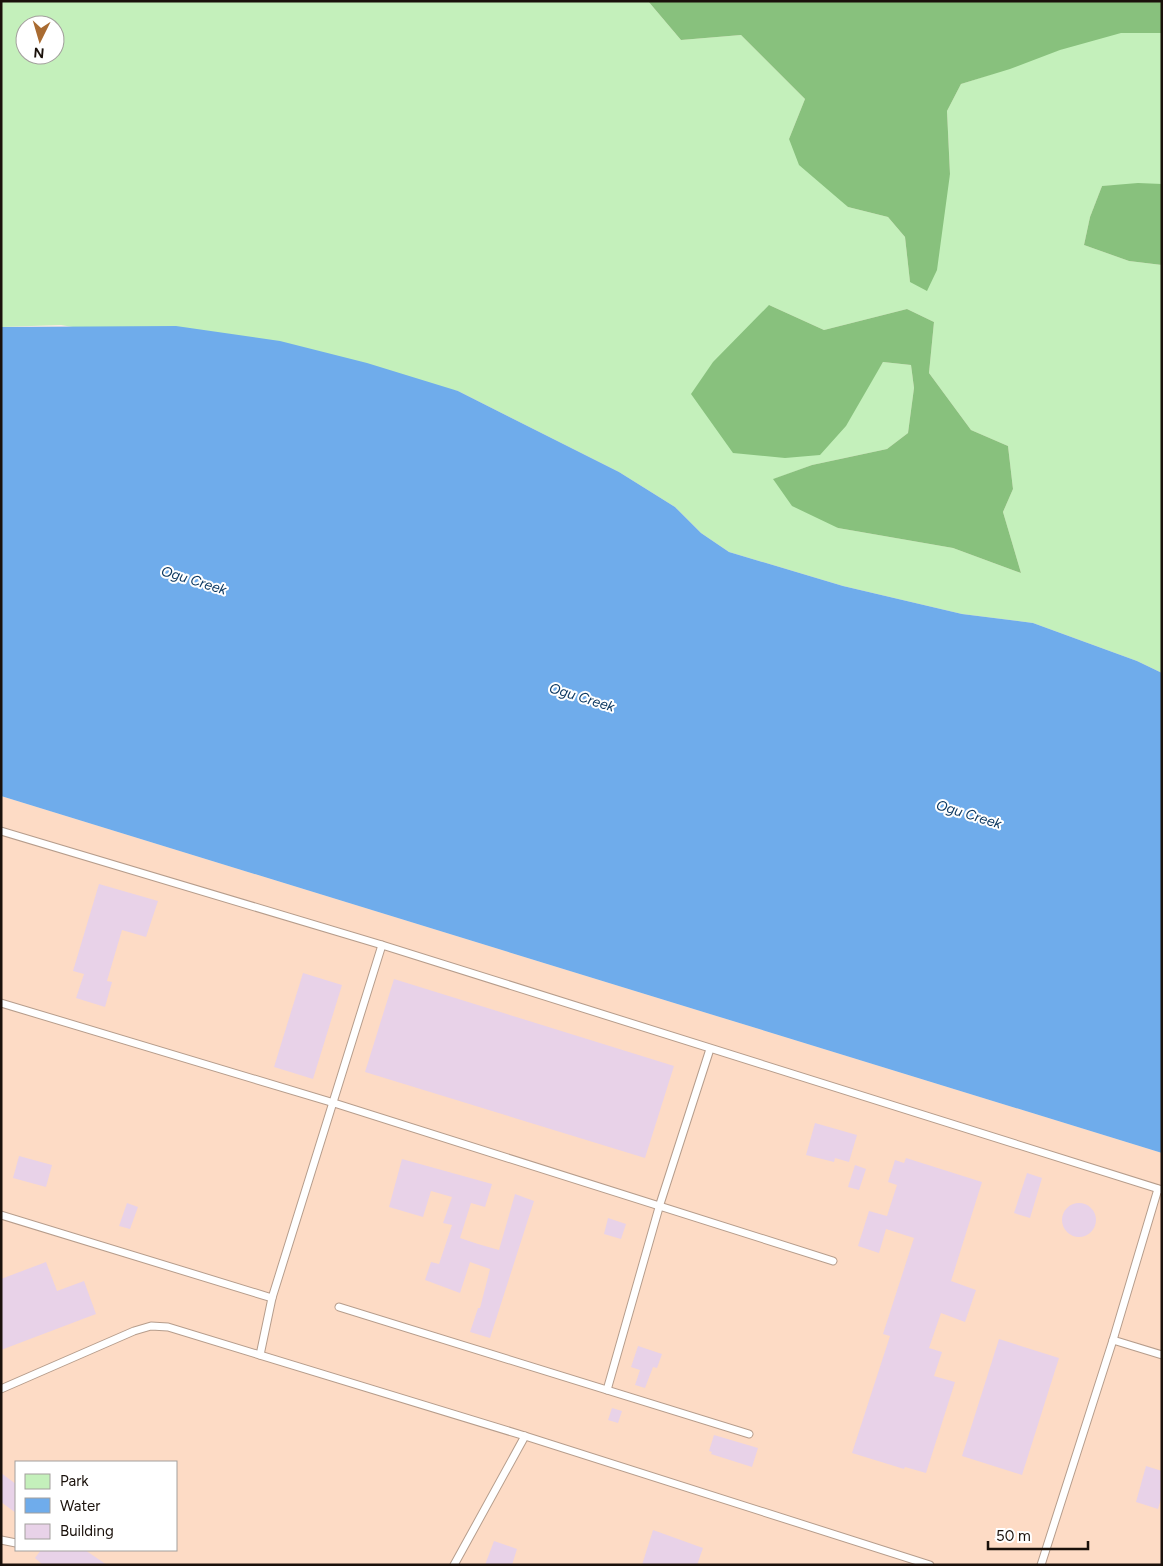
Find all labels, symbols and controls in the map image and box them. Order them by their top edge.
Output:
north arrow [15,15,65,65]
text: N [33,44,45,61]
water label: Ogu Creek [159,563,230,599]
water label: Ogu Creek [547,680,618,716]
water label: Ogu Creek [934,797,1005,833]
legend [15,1461,178,1551]
text: Park [60,1472,89,1490]
text: Water [60,1497,100,1515]
scale bar [988,1518,1088,1550]
text: Building [60,1522,114,1540]
text: 50 m [996,1527,1031,1545]

